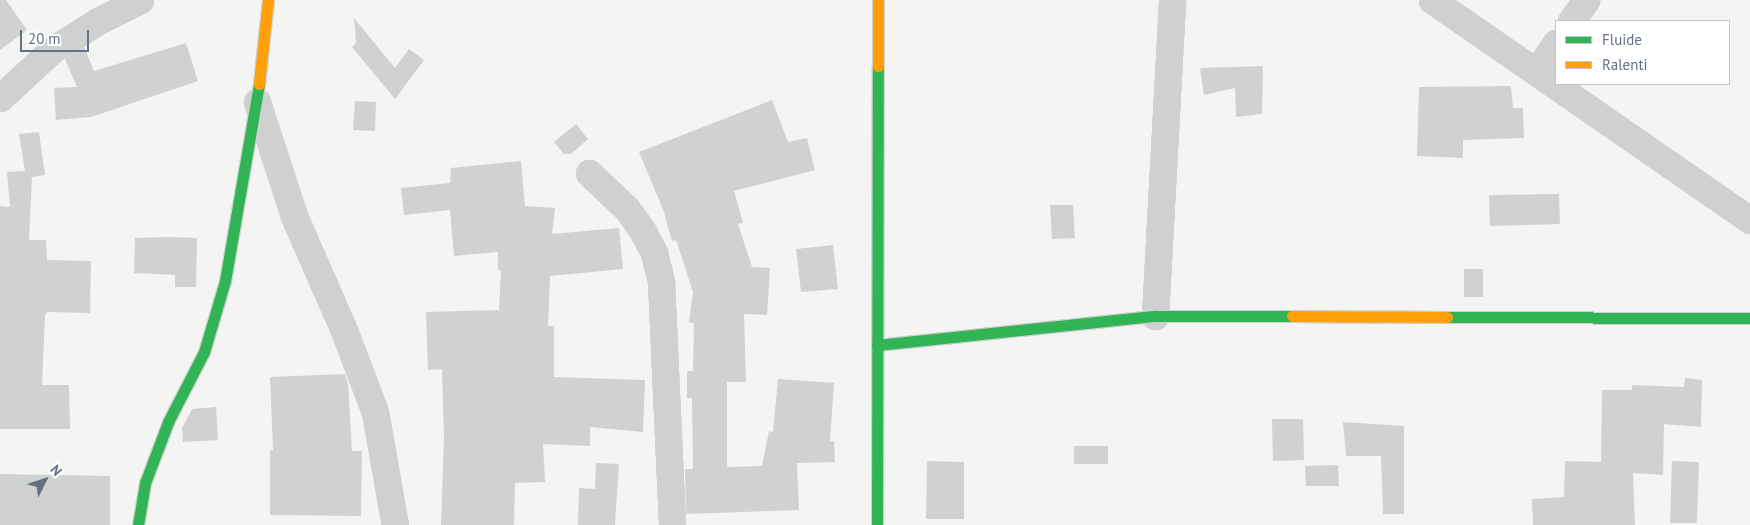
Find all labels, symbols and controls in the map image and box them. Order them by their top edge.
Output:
scale bar [22,20,91,52]
legend [1555,20,1730,85]
text: 20 m [28,29,61,48]
text: Fluide [1602,30,1642,49]
text: Ralenti [1602,55,1648,74]
north arrow [20,455,70,505]
text: N [47,461,66,480]

